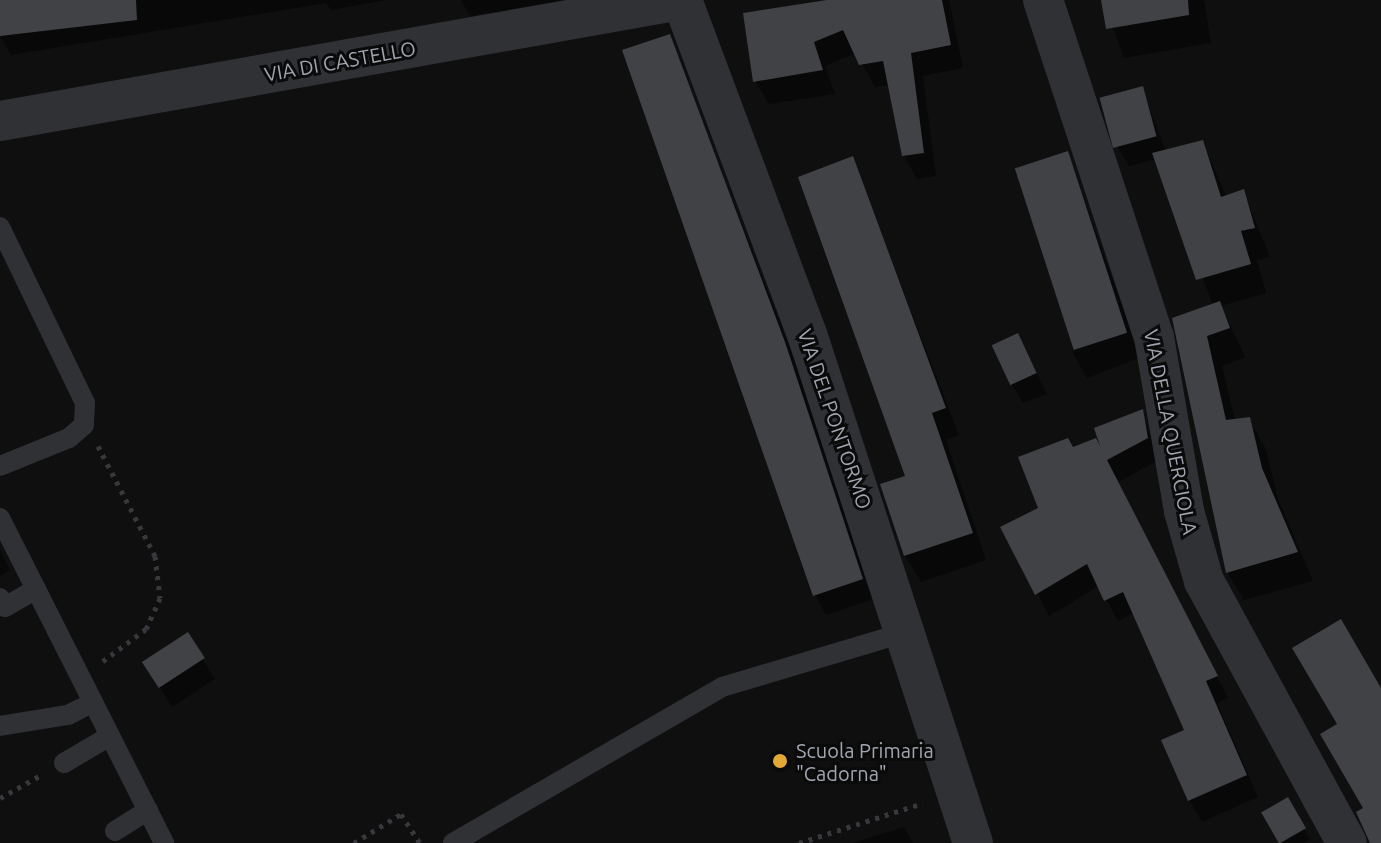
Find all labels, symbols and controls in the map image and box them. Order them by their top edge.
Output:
street label: VIA DI CASTELLO [262,36,418,86]
street label: VIA DEL PONTORMO [793,326,877,512]
street label: VIA DELLA QUERCIOLA [1139,327,1203,537]
place label: Scuola Primaria "Cadorna" [796,738,934,785]
marker: Scuola Primaria "Cadorna" [771,752,789,770]

